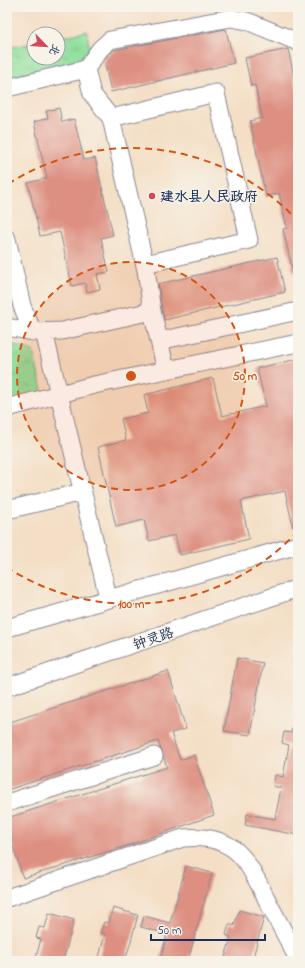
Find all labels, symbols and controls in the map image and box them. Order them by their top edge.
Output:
north arrow [26,26,66,66]
text: 北 [45,41,64,58]
place label: 建水县人民政府 [160,187,258,208]
marker: 建水县人民政府 [147,191,157,201]
text: 50 m [233,368,258,386]
centre of rings [124,369,138,383]
text: 100 m [118,596,145,614]
street label: 钟灵路 [130,623,177,656]
scale bar [151,916,265,942]
text: 50 m [157,922,181,940]

